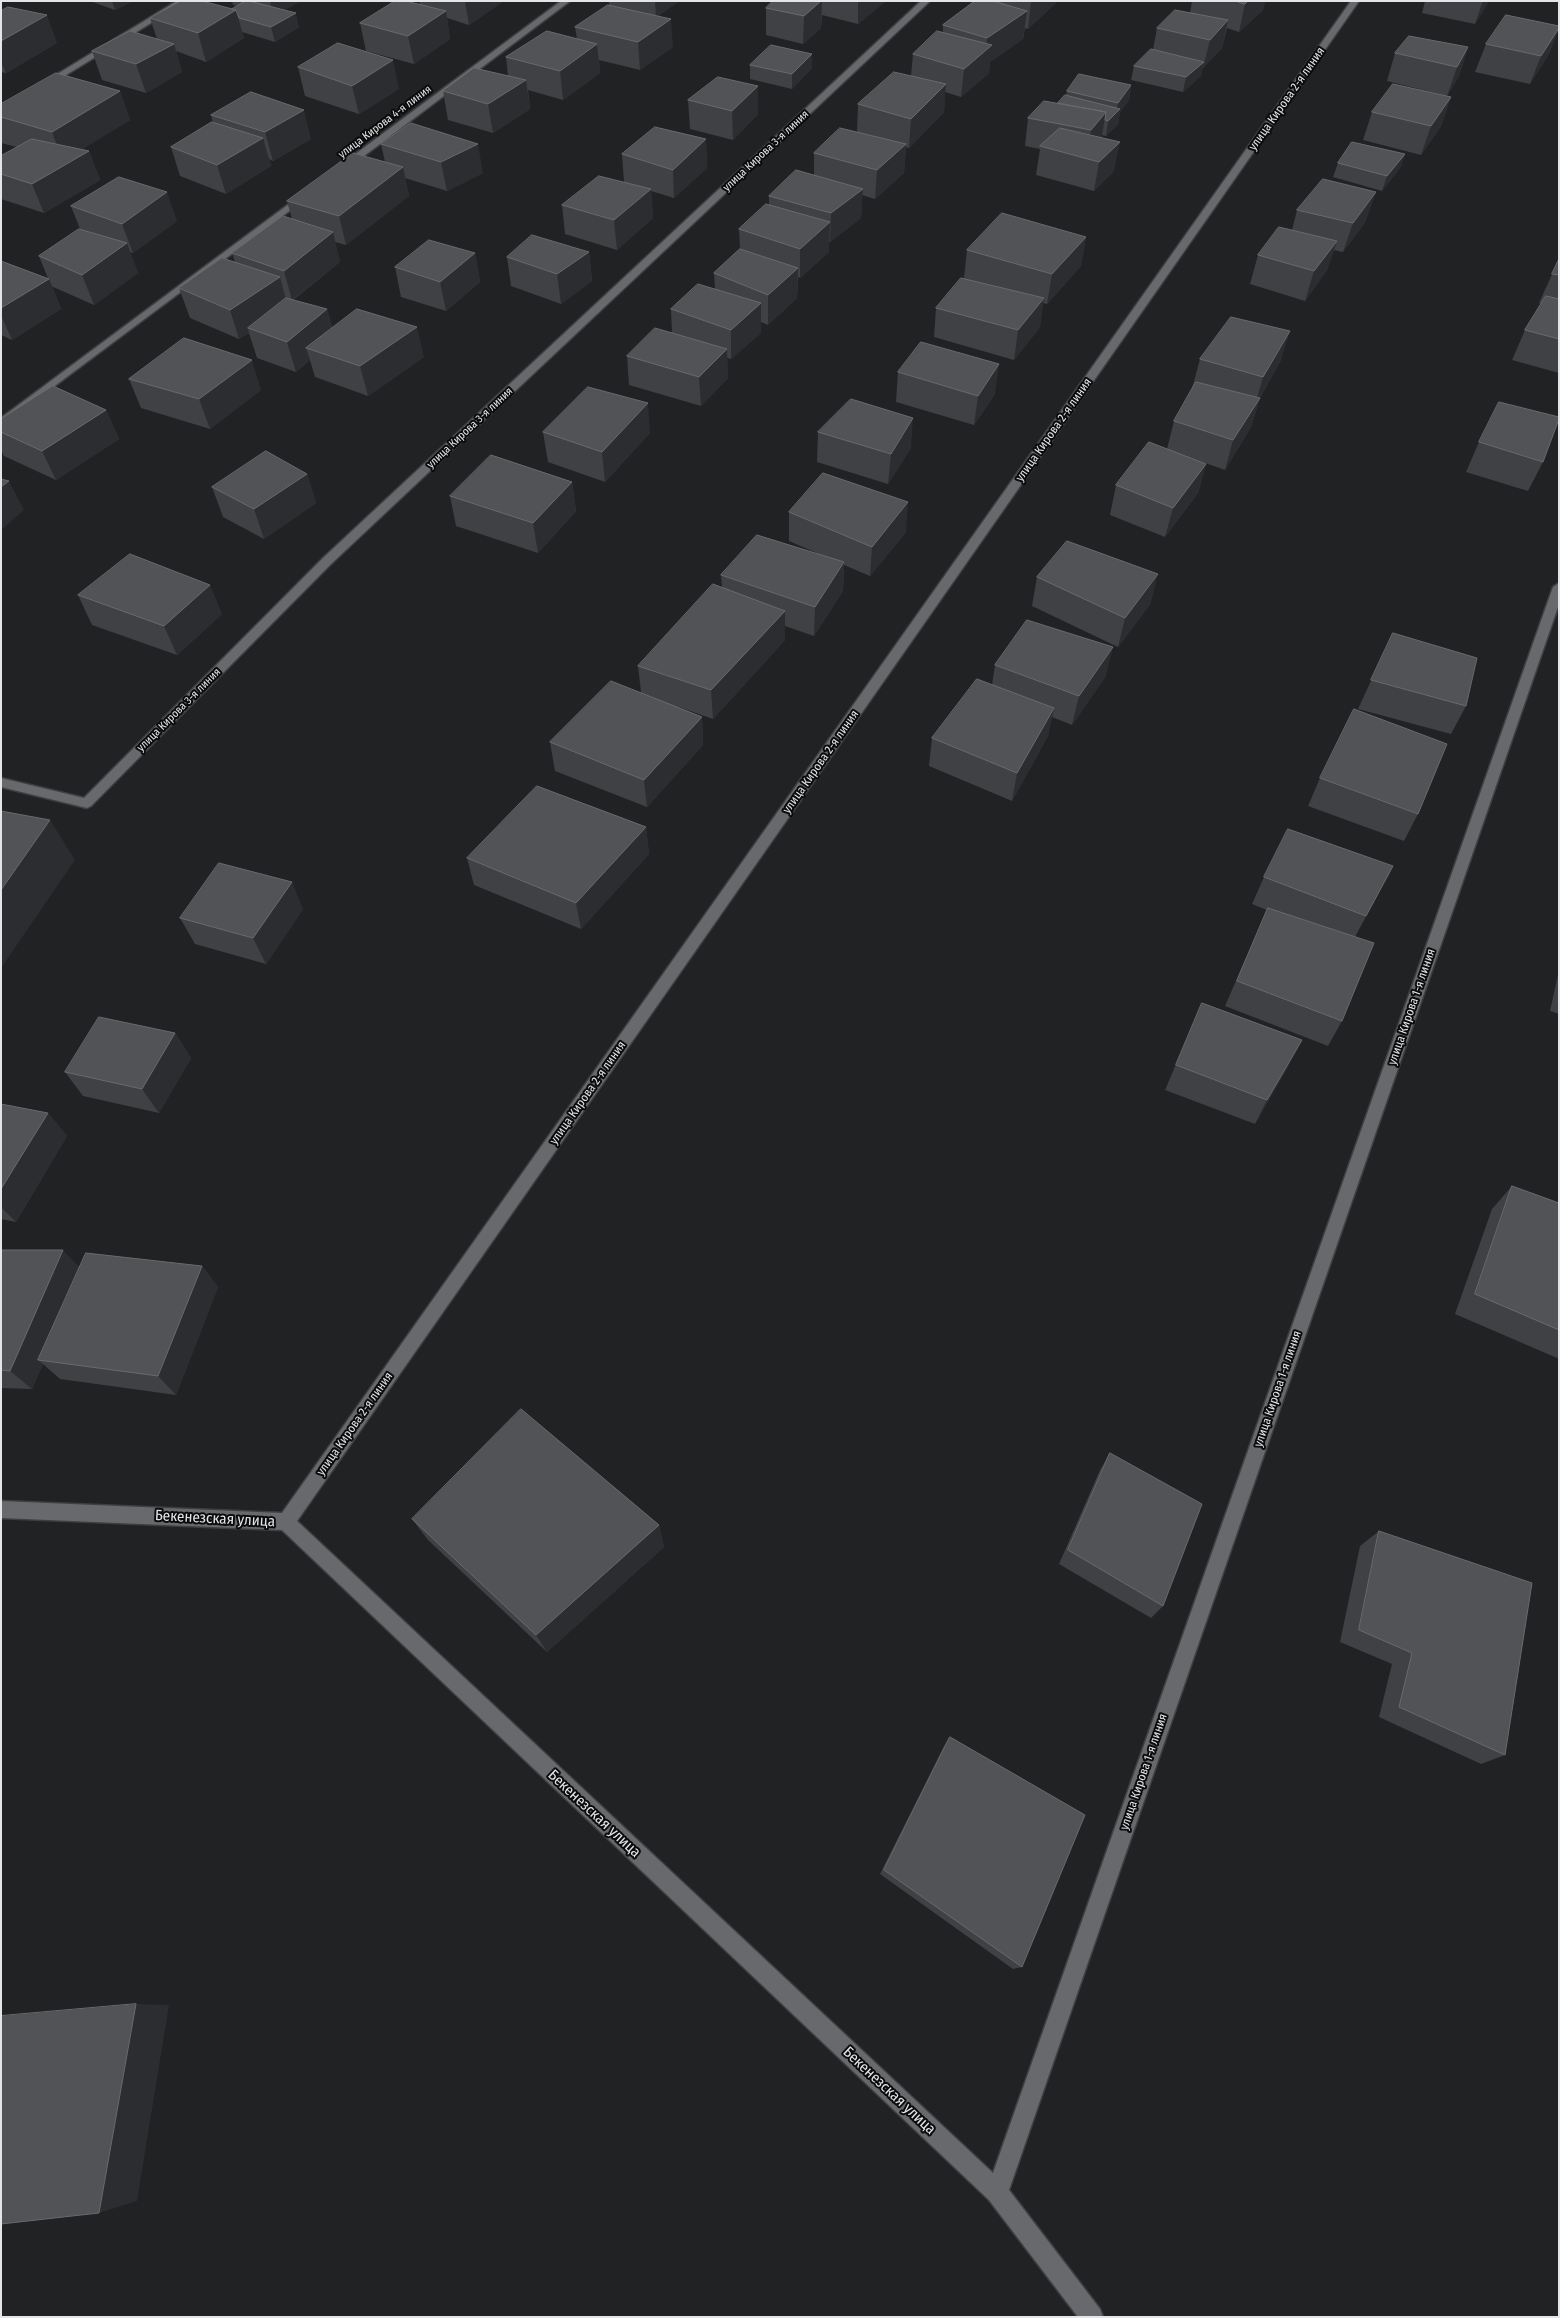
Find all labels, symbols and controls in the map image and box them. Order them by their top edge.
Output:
street label: улица Кирова 2-я линия [1246,45,1328,153]
street label: улица Кирова 4-я линия [336,83,434,161]
street label: улица Кирова 3-я линия [720,108,812,194]
street label: улица Кирова 2-я линия [1013,376,1095,484]
street label: улица Кирова 3-я линия [424,385,516,471]
street label: улица Кирова 3-я линия [135,666,223,754]
street label: улица Кирова 2-я линия [780,708,862,816]
street label: улица Кирова 1-я линия [1385,947,1439,1067]
street label: улица Кирова 2-я линия [547,1039,629,1147]
street label: улица Кирова 1-я линия [1251,1329,1305,1449]
street label: улица Кирова 2-я линия [314,1370,396,1478]
street label: Бекенезская улица [154,1507,276,1531]
street label: улица Кирова 1-я линия [1117,1712,1171,1832]
street label: Бекенезская улица [544,1766,644,1862]
street label: Бекенезская улица [839,2043,939,2139]

